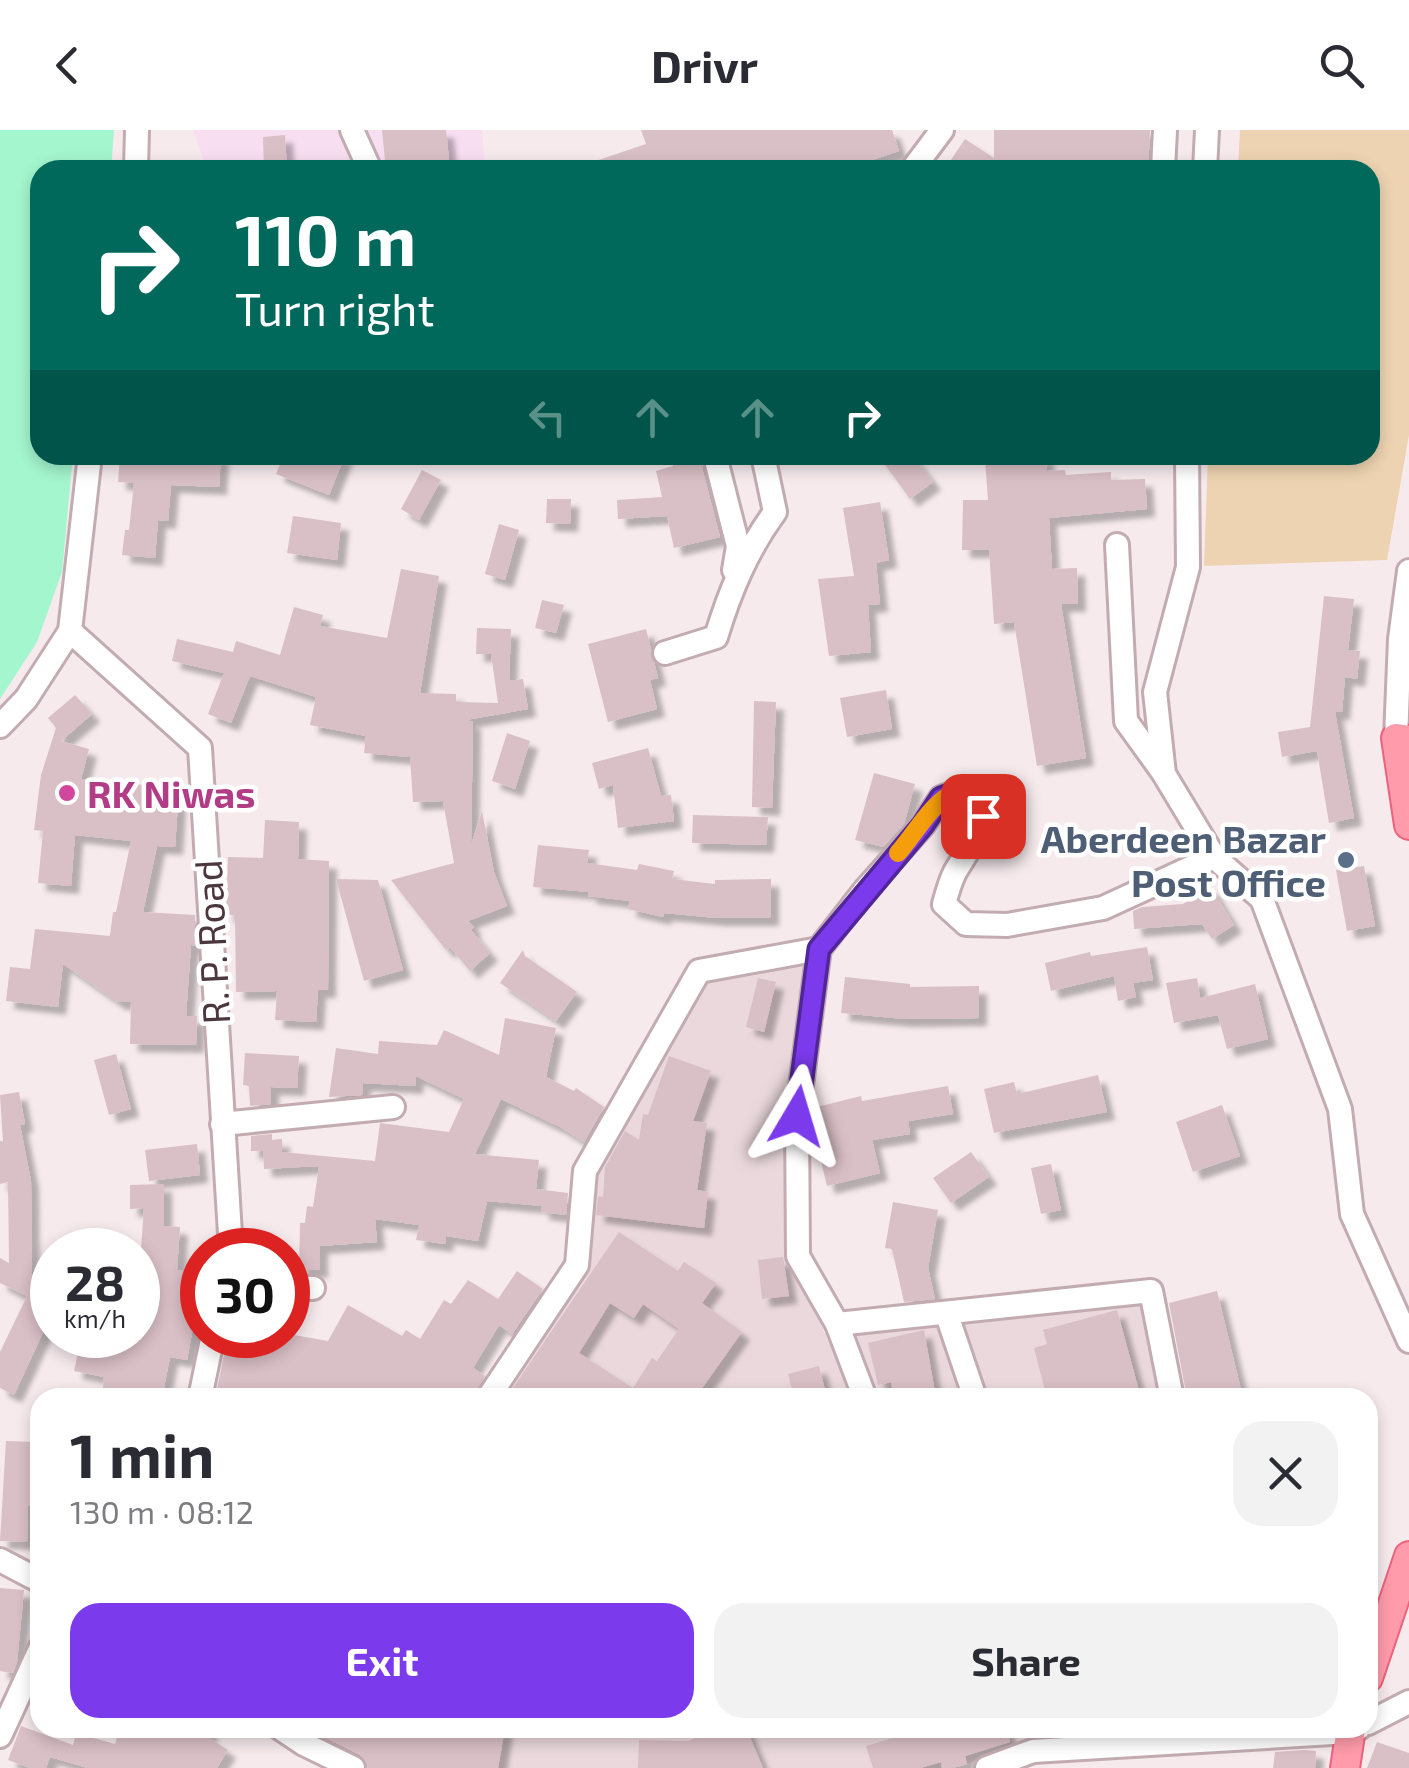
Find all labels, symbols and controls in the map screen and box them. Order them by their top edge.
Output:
icon: back [40,38,95,93]
text: Drivr [651,38,758,92]
icon: search [1314,38,1369,93]
text: 110 m [235,196,416,280]
icon: right [70,200,200,330]
text: Turn right [235,281,435,335]
icon: left [520,390,575,445]
icon: ahead [625,390,680,445]
icon: ahead [730,390,785,445]
icon: right [835,390,890,445]
place label: RK Niwas [87,770,255,816]
pin [941,774,1026,859]
marker: RK Niwas [56,782,78,804]
icon: arrive [956,789,1011,844]
place label: Aberdeen Bazar Post Office [1041,815,1326,905]
marker: Aberdeen Bazar Post Office [1335,849,1357,871]
street label: R. P. Road [184,859,238,1025]
position arrow [745,1064,849,1168]
speed limit sign: 30 [180,1228,310,1358]
text: 28 [65,1251,125,1311]
text: km/h [64,1303,126,1333]
text: 1 min [70,1418,214,1490]
button: close [1233,1421,1338,1526]
text: 130 m · 08:12 [70,1492,254,1530]
button: Exit [70,1603,694,1718]
button: Share [714,1603,1338,1718]

